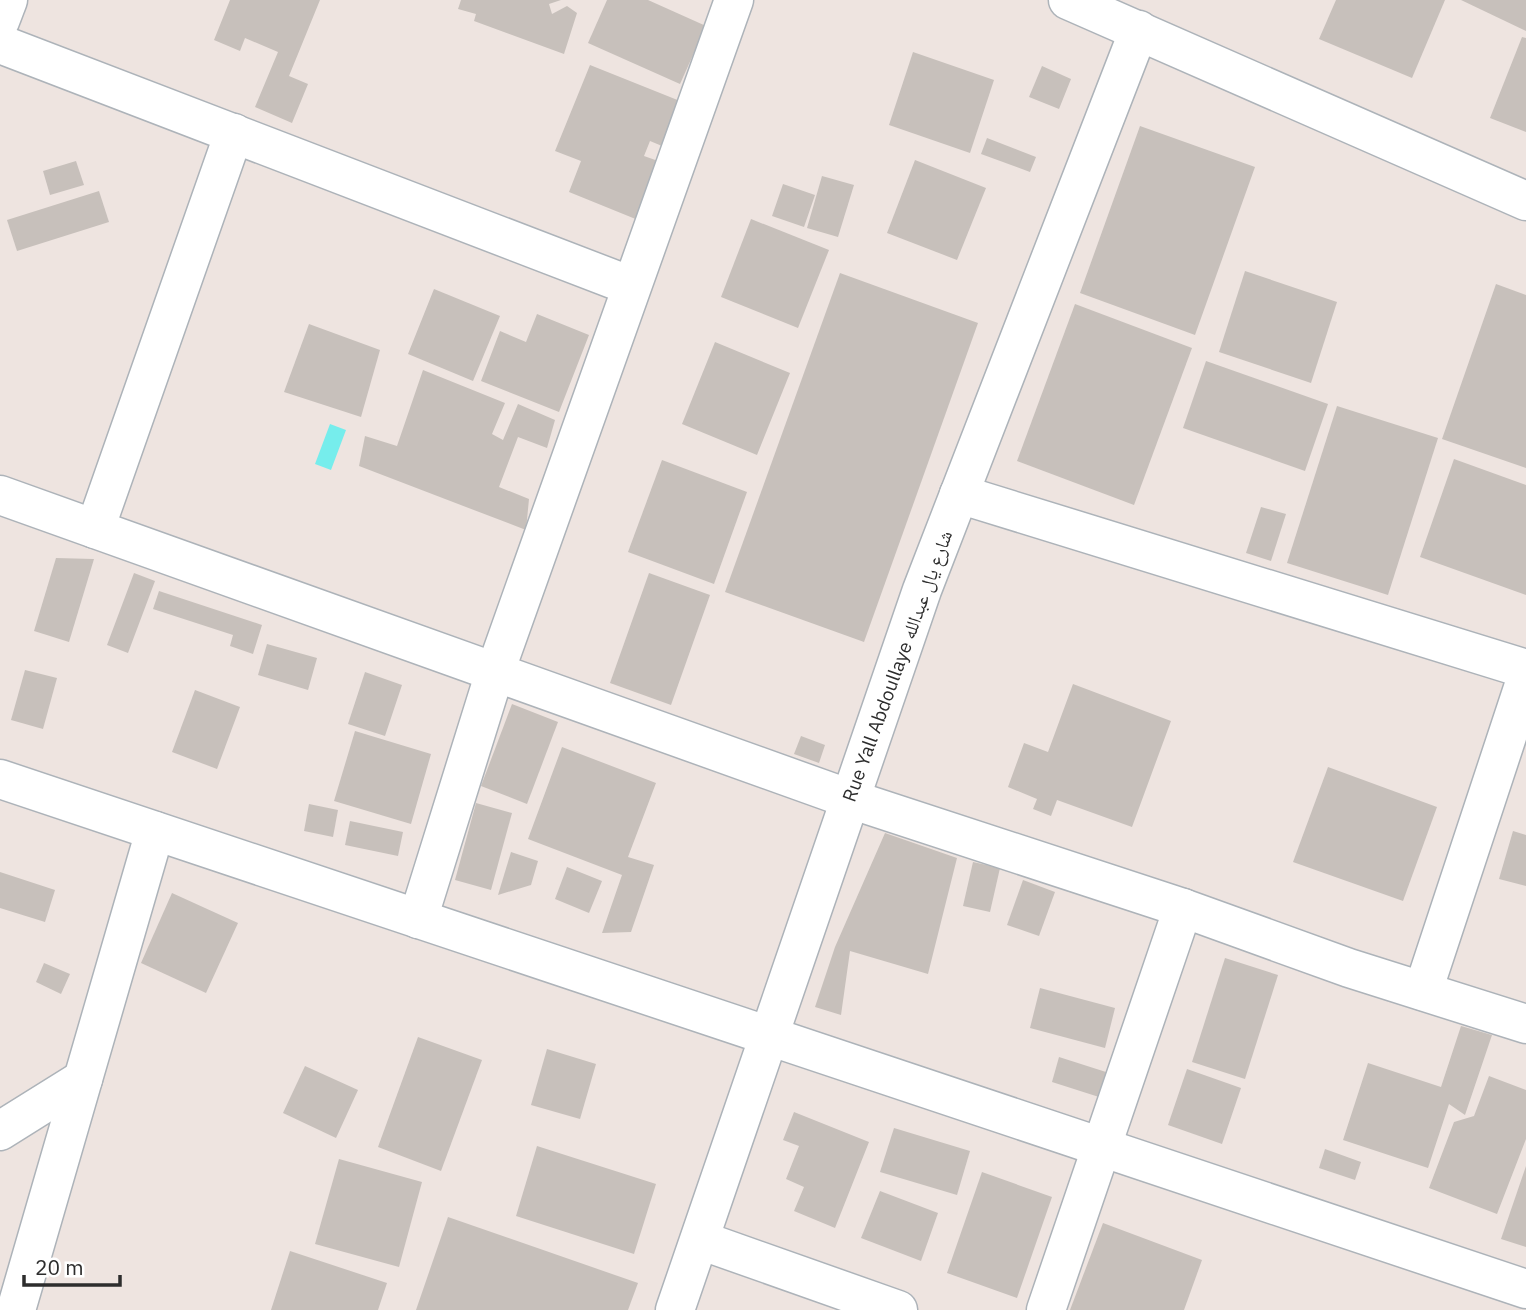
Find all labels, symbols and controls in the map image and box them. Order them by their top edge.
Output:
street label: Rue Yall Abdoullaye شارع يال عبدالله [837,527,957,805]
scale bar [24,1244,121,1288]
text: 20 m [35,1253,84,1281]

